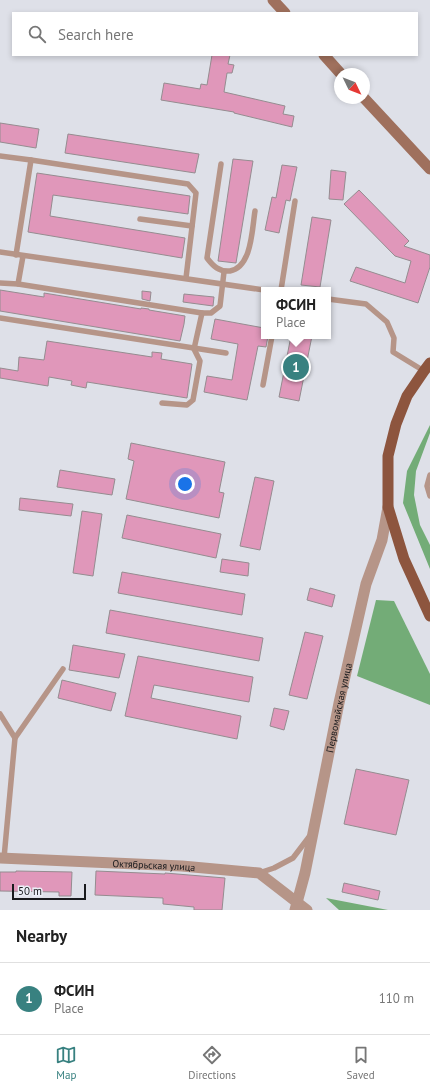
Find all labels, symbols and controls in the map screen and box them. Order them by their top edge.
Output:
search box [12,12,418,56]
icon: search [26,23,48,45]
text: Search here [58,25,134,44]
north arrow [334,68,370,104]
popup [261,287,331,339]
text: ФСИН [276,295,316,314]
text: Place [276,314,306,331]
pin: 1 [283,352,309,382]
your location [175,474,195,494]
street label: Первомайская улица [323,661,354,754]
street label: Октябрьская улица [112,856,196,874]
scale bar [12,882,86,901]
text: 50 m [18,884,42,898]
text: Nearby [16,925,67,947]
text: ФСИН [54,981,94,1000]
text: 1 [25,990,33,1007]
text: 110 m [379,990,414,1007]
text: Place [54,1000,84,1017]
tab: Map [55,1044,77,1082]
tab: Directions [188,1044,236,1082]
tab: Saved [347,1044,375,1082]

